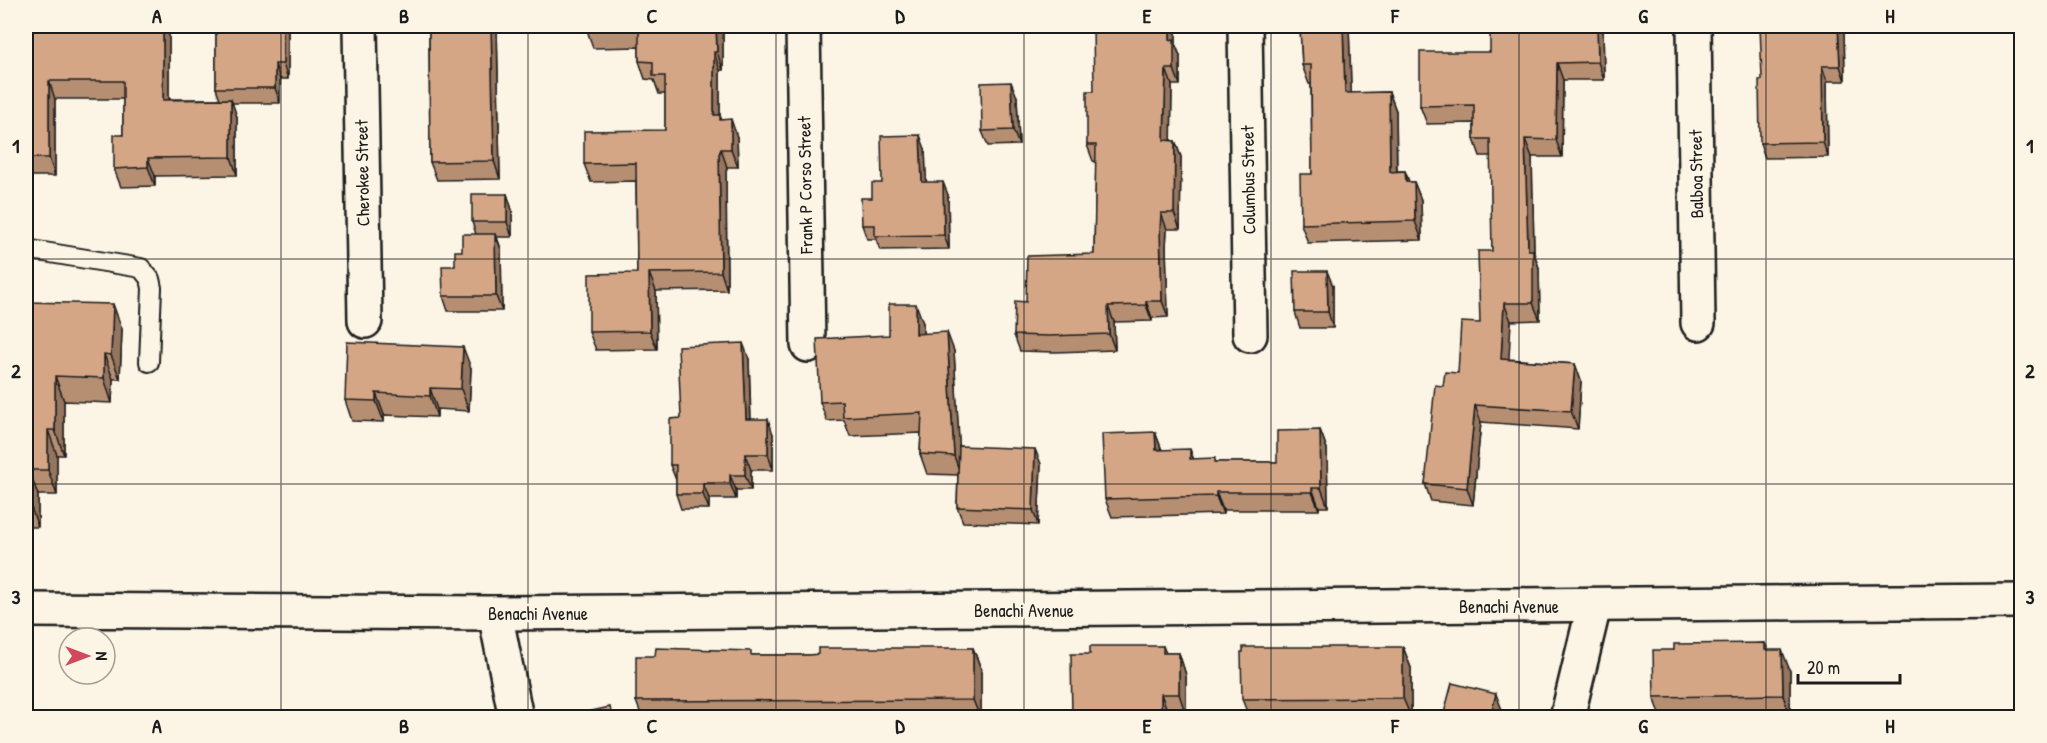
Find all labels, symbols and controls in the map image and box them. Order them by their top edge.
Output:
text: A [152,2,162,29]
text: B [399,2,409,29]
text: C [647,2,658,29]
text: D [895,2,905,29]
text: E [1143,2,1152,29]
text: F [1390,2,1400,29]
text: G [1638,2,1648,29]
text: H [1885,2,1895,29]
street label: Frank P Corso Street [791,115,819,255]
street label: Cherokee Street [349,119,375,227]
street label: Columbus Street [1235,125,1261,235]
street label: Balboa Street [1683,129,1709,219]
text: 1 [12,132,20,159]
text: 1 [2026,132,2034,159]
text: 2 [11,357,21,384]
text: 2 [2025,357,2035,384]
text: 3 [12,583,21,610]
text: 3 [2026,583,2035,610]
street label: Benachi Avenue [1459,594,1559,619]
street label: Benachi Avenue [974,598,1074,623]
street label: Benachi Avenue [488,601,588,626]
north arrow [57,626,117,686]
scale bar [1798,647,1900,685]
text: N [91,652,113,661]
text: 20 m [1807,655,1840,680]
text: A [152,712,162,739]
text: B [399,712,409,739]
text: C [647,712,658,739]
text: D [895,712,905,739]
text: E [1143,712,1152,739]
text: F [1390,712,1400,739]
text: G [1638,712,1648,739]
text: H [1885,712,1895,739]

